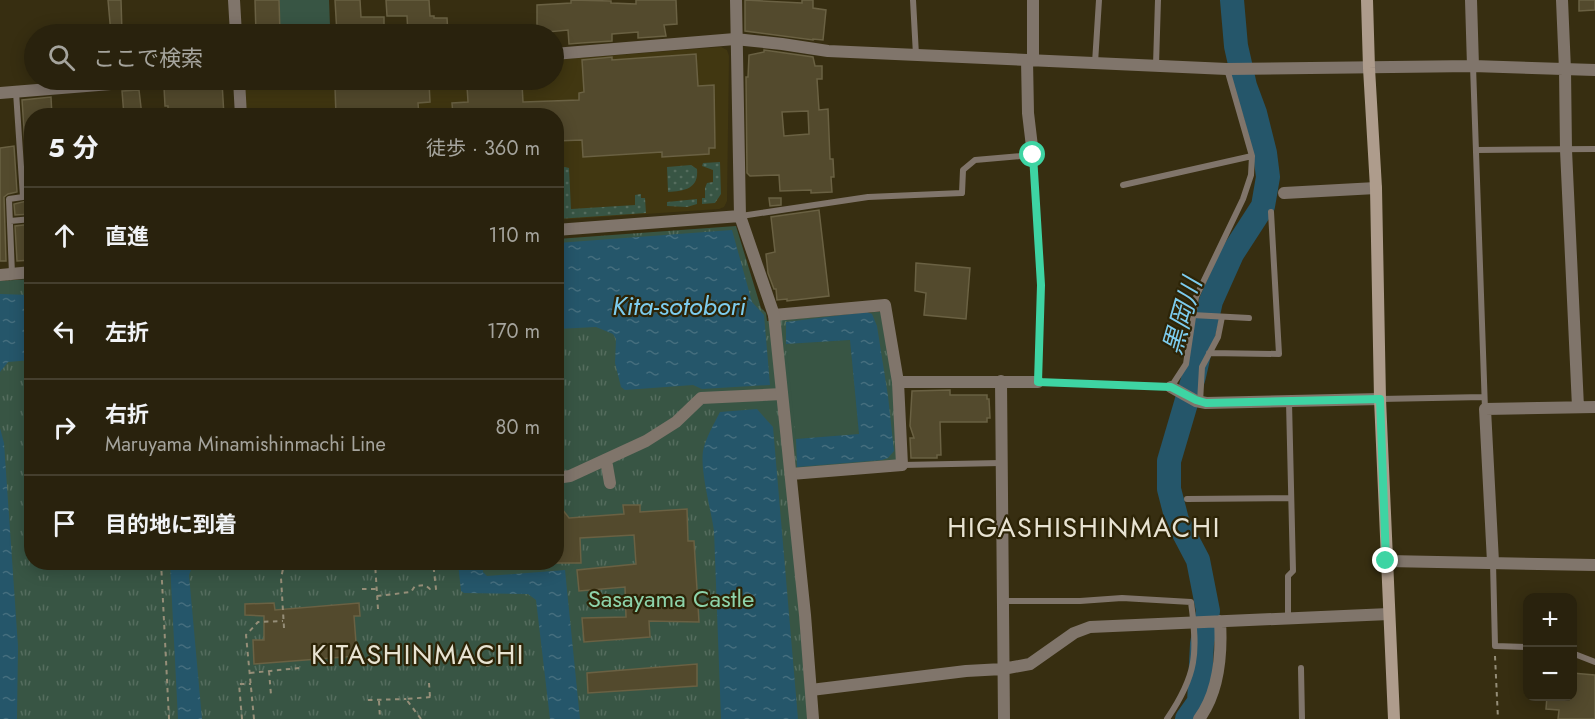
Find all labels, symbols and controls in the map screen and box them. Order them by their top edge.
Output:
search box [24,24,564,90]
icon: search [45,41,78,74]
text: ここで検索 [93,42,203,74]
text: 5 分 [48,129,99,167]
text: 徒歩 · 360 m [426,134,540,163]
route start [1019,141,1045,167]
icon: ahead [48,219,81,252]
text: 直進 [105,220,149,252]
text: 110 m [488,221,540,250]
water label: 黒岡川 [1153,270,1212,359]
water label: Kita-sotobori [612,287,746,325]
icon: left [48,315,81,348]
text: 左折 [105,316,149,348]
text: 170 m [487,317,540,346]
text: 右折 [105,398,149,430]
icon: right [48,411,81,444]
text: 80 m [495,413,540,442]
text: Maruyama Minamishinmachi Line [105,430,386,459]
icon: arrive [48,507,81,540]
text: 目的地に到着 [105,508,237,540]
district label: HIGASHISHINMACHI [947,508,1221,547]
route end [1372,547,1398,573]
park label: Sasayama Castle [588,581,754,616]
map controls [1523,593,1577,701]
button: + [1523,593,1577,647]
district label: KITASHINMACHI [311,635,525,674]
button: − [1523,647,1577,701]

